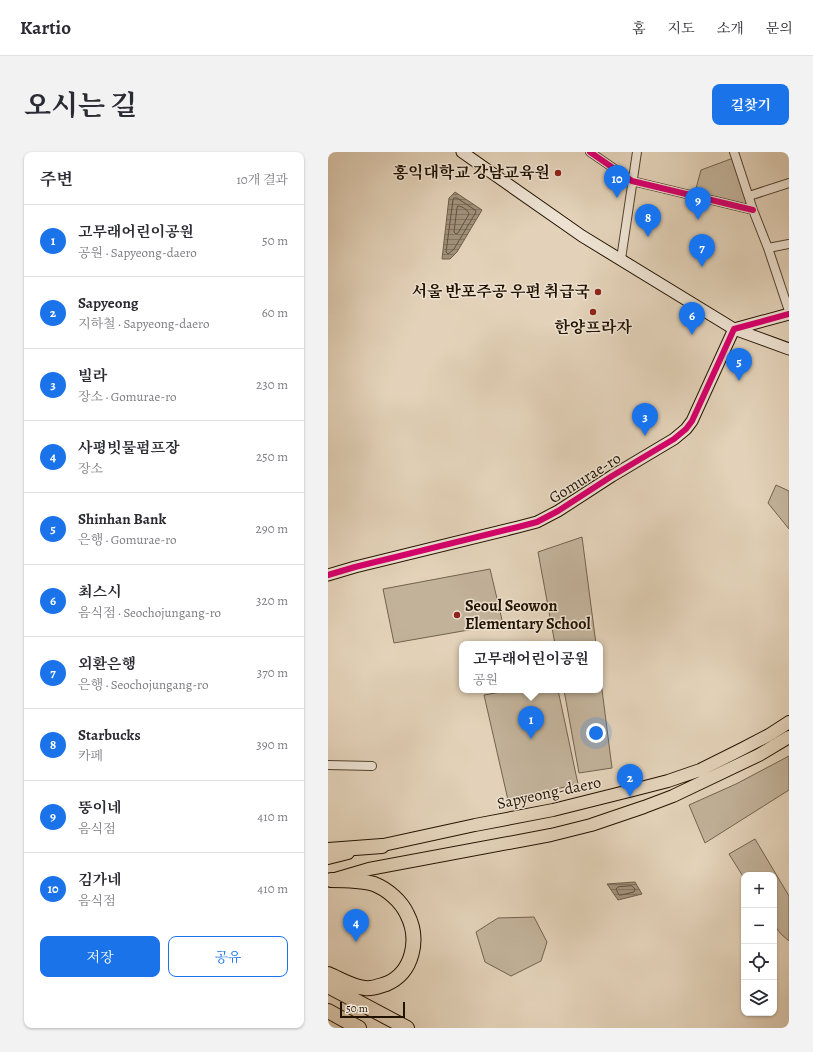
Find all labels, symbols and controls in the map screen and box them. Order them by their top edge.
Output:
text: Kartio [20,15,71,41]
text: 홈 [632,19,646,38]
text: 지도 [668,19,695,38]
text: 소개 [717,19,744,38]
text: 문의 [766,19,793,38]
button: 길찾기 [712,84,789,125]
text: 오시는 길 [24,87,137,125]
place label: 홍익대학교 강남교육원 [393,162,550,184]
pin: 10 [604,165,630,198]
text: 주변 [40,168,73,191]
marker: 홍익대학교 강남교육원 [553,168,563,178]
text: 10개 결과 [236,171,288,188]
pin: 9 [685,187,711,220]
pin: 8 [635,204,661,237]
text: 고무래어린이공원 [78,222,194,242]
text: 1 [51,232,55,249]
text: 50 m [262,232,288,249]
pin: 7 [689,234,715,267]
text: 공원 · Sapyeong-daero [78,244,197,261]
place label: 서울 반포주공 우편 취급국 [412,281,591,303]
marker: 서울 반포주공 우편 취급국 [593,287,603,297]
text: Sapyeong [78,293,138,313]
pin: 6 [679,302,705,335]
text: 2 [50,304,56,321]
text: 60 m [262,304,288,321]
marker: 한양프라자 [588,307,598,317]
text: 지하철 · Sapyeong-daero [78,315,209,332]
place label: 한양프라자 [554,317,632,339]
pin: 5 [726,348,752,381]
text: 빌라 [78,366,107,386]
text: 3 [50,376,56,393]
text: 230 m [256,376,288,393]
text: 장소 · Gomurae-ro [78,388,177,405]
pin: 3 [632,403,658,436]
text: 사평빗물펌프장 [78,438,179,458]
street label: Gomurae-ro [545,447,625,509]
text: 4 [50,448,56,465]
text: 250 m [256,448,288,465]
text: 장소 [78,460,103,477]
text: Shinhan Bank [78,509,166,529]
text: 5 [50,520,56,537]
text: 290 m [256,520,288,537]
text: 은행 · Gomurae-ro [78,531,177,548]
text: 최스시 [78,582,121,602]
text: 6 [50,592,56,609]
text: 320 m [256,592,288,609]
place label: Seoul Seowon Elementary School [465,595,591,635]
text: 음식점 · Seochojungang-ro [78,604,221,621]
marker: Seoul Seowon Elementary School [452,610,462,620]
popup [459,641,603,693]
text: 고무래어린이공원 [473,649,589,669]
text: 외환은행 [78,654,136,674]
text: 7 [50,664,56,681]
text: 370 m [257,664,288,681]
text: 공원 [473,671,498,688]
text: 은행 · Seochojungang-ro [78,676,208,693]
pin: 1 [518,706,544,739]
your location [586,723,606,743]
text: Starbucks [78,725,141,745]
text: 8 [50,736,56,753]
text: 390 m [256,736,288,753]
text: 카페 [78,747,103,764]
pin: 2 [617,764,643,797]
street label: Sapyeong-daero [495,771,603,815]
text: 뚱이네 [78,798,121,818]
text: 9 [50,808,56,825]
text: 410 m [257,808,288,825]
text: 음식점 [78,820,116,837]
text: 김가네 [78,870,121,890]
map controls [741,872,777,1016]
button: + [741,872,777,908]
text: 10 [47,880,59,897]
text: 410 m [257,880,288,897]
text: 음식점 [78,892,116,909]
button: − [741,908,777,944]
pin: 4 [343,909,369,942]
button: 저장 [40,936,160,977]
button: 공유 [168,936,288,977]
button: locate [741,944,777,980]
button: layers [741,980,777,1016]
scale bar [340,1000,405,1019]
text: 50 m [346,1001,368,1016]

